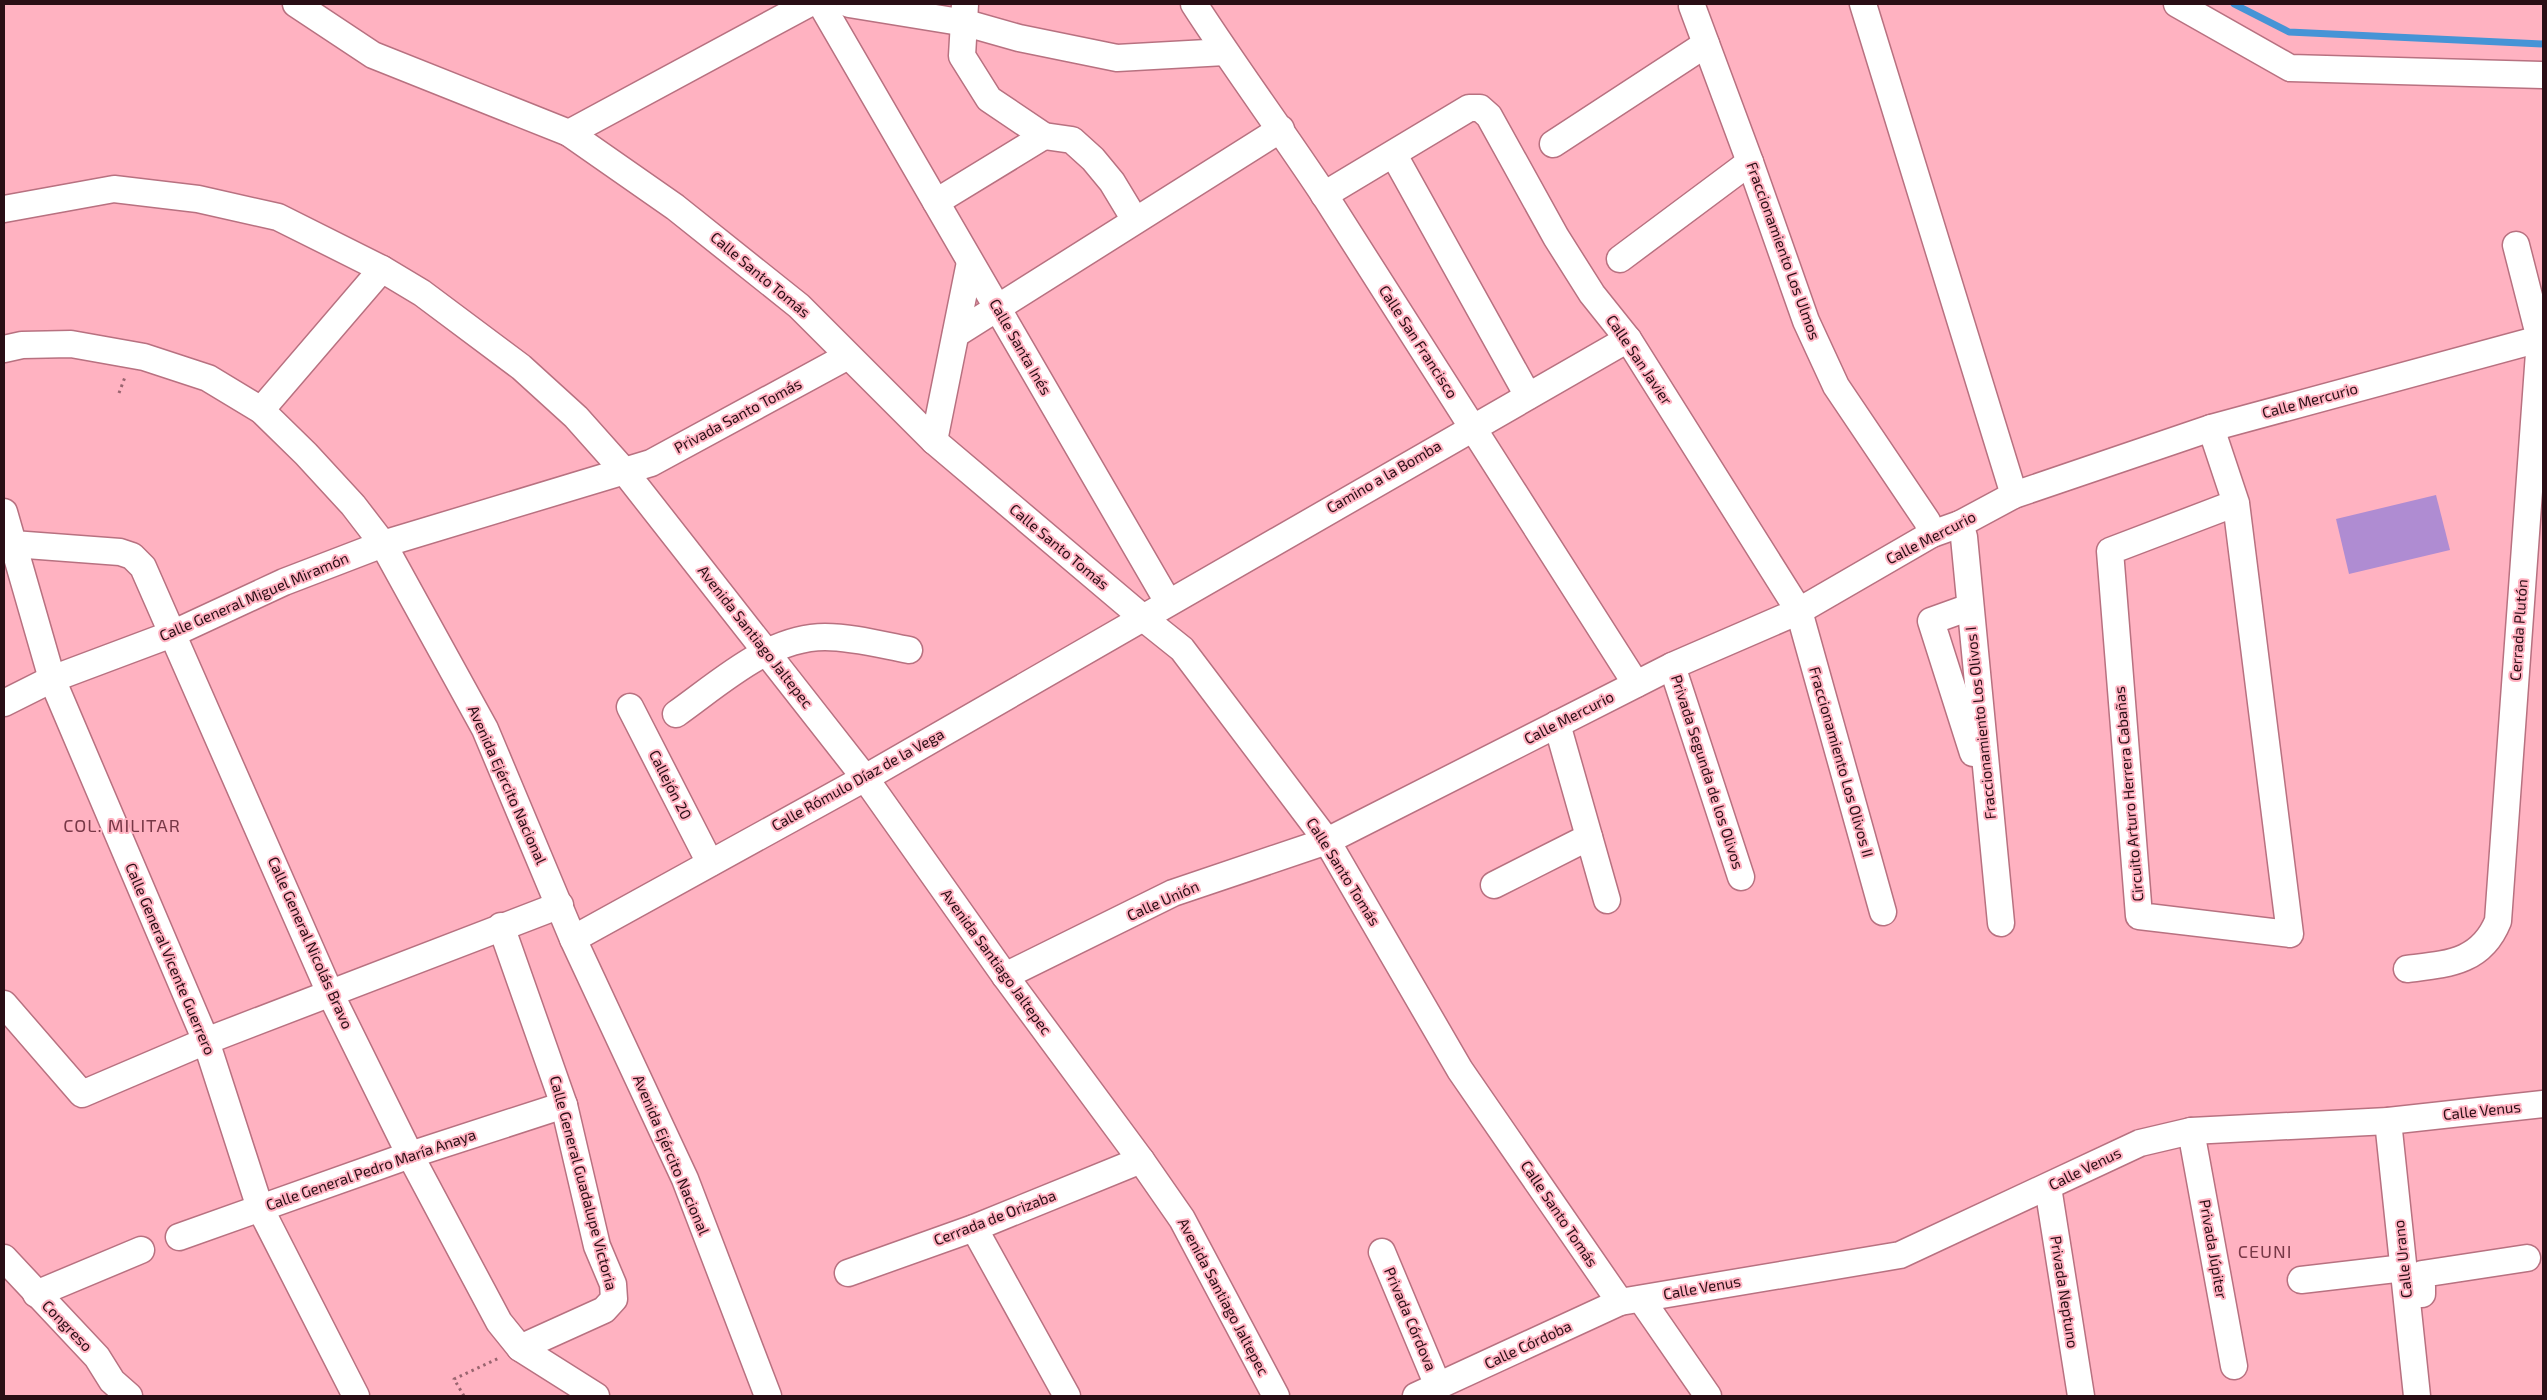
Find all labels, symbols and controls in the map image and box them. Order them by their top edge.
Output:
street label: Fraccionamiento Los Ulmos [1743,159,1825,342]
street label: Calle Santo Tomás [707,227,814,321]
street label: Calle San Francisco [1376,282,1462,401]
street label: Calle Santa Inés [986,295,1056,398]
street label: Calle San Javier [1603,311,1677,408]
street label: Privada Santo Tomás [671,374,804,456]
street label: Calle Mercurio [2260,379,2360,421]
street label: Camino a la Bomba [1323,436,1444,516]
street label: Calle Santo Tomás [1006,499,1113,593]
street label: Calle Mercurio [1883,507,1978,567]
street label: Calle General Miguel Miramón [156,548,351,644]
street label: Avenida Santiago Jaltepec [695,561,817,711]
street label: Cerrada Plutón [2505,578,2531,681]
street label: Fraccionamiento Los Olivos I [1961,626,1999,820]
street label: Fraccionamiento Los Olivos II [1806,664,1878,859]
street label: Privada Segunda de los Olivos [1668,672,1748,871]
street label: Circuito Arturo Herrera Cabañas [2110,686,2146,902]
street label: Calle Mercurio [1521,687,1616,747]
street label: Avenida Ejército Nacional [464,702,551,868]
street label: Calle Rómulo Díaz de la Vega [768,724,947,834]
street label: Callejón 20 [645,747,696,823]
district label: COL. MILITAR [63,814,181,836]
street label: Calle Santo Tomás [1303,814,1384,929]
street label: Calle General Nicolás Bravo [265,854,357,1032]
street label: Calle General Vicente Guerrero [122,860,220,1057]
street label: Calle Unión [1124,876,1201,924]
street label: Avenida Santiago Jaltepec [938,885,1056,1038]
street label: Avenida Ejército Nacional [629,1072,714,1238]
street label: Calle General Guadalupe Victoria [547,1074,621,1292]
street label: Calle Venus [2442,1097,2522,1123]
street label: Calle General Pedro María Anaya [263,1125,478,1214]
street label: Calle Venus [2045,1143,2124,1193]
street label: Calle Santo Tomás [1518,1157,1602,1270]
street label: Cerrada de Orizaba [931,1185,1058,1249]
street label: Privada Júpiter [2196,1198,2232,1300]
street label: Avenida Santiago Jaltepec [1175,1215,1273,1378]
street label: Calle Urano [2389,1219,2415,1299]
street label: Privada Neptuno [2047,1234,2083,1349]
district label: CEUNI [2238,1240,2292,1262]
street label: Privada Córdova [1381,1264,1441,1373]
street label: Calle Venus [1662,1271,1742,1303]
street label: Congreso [39,1296,96,1355]
street label: Calle Córdoba [1481,1316,1574,1372]

